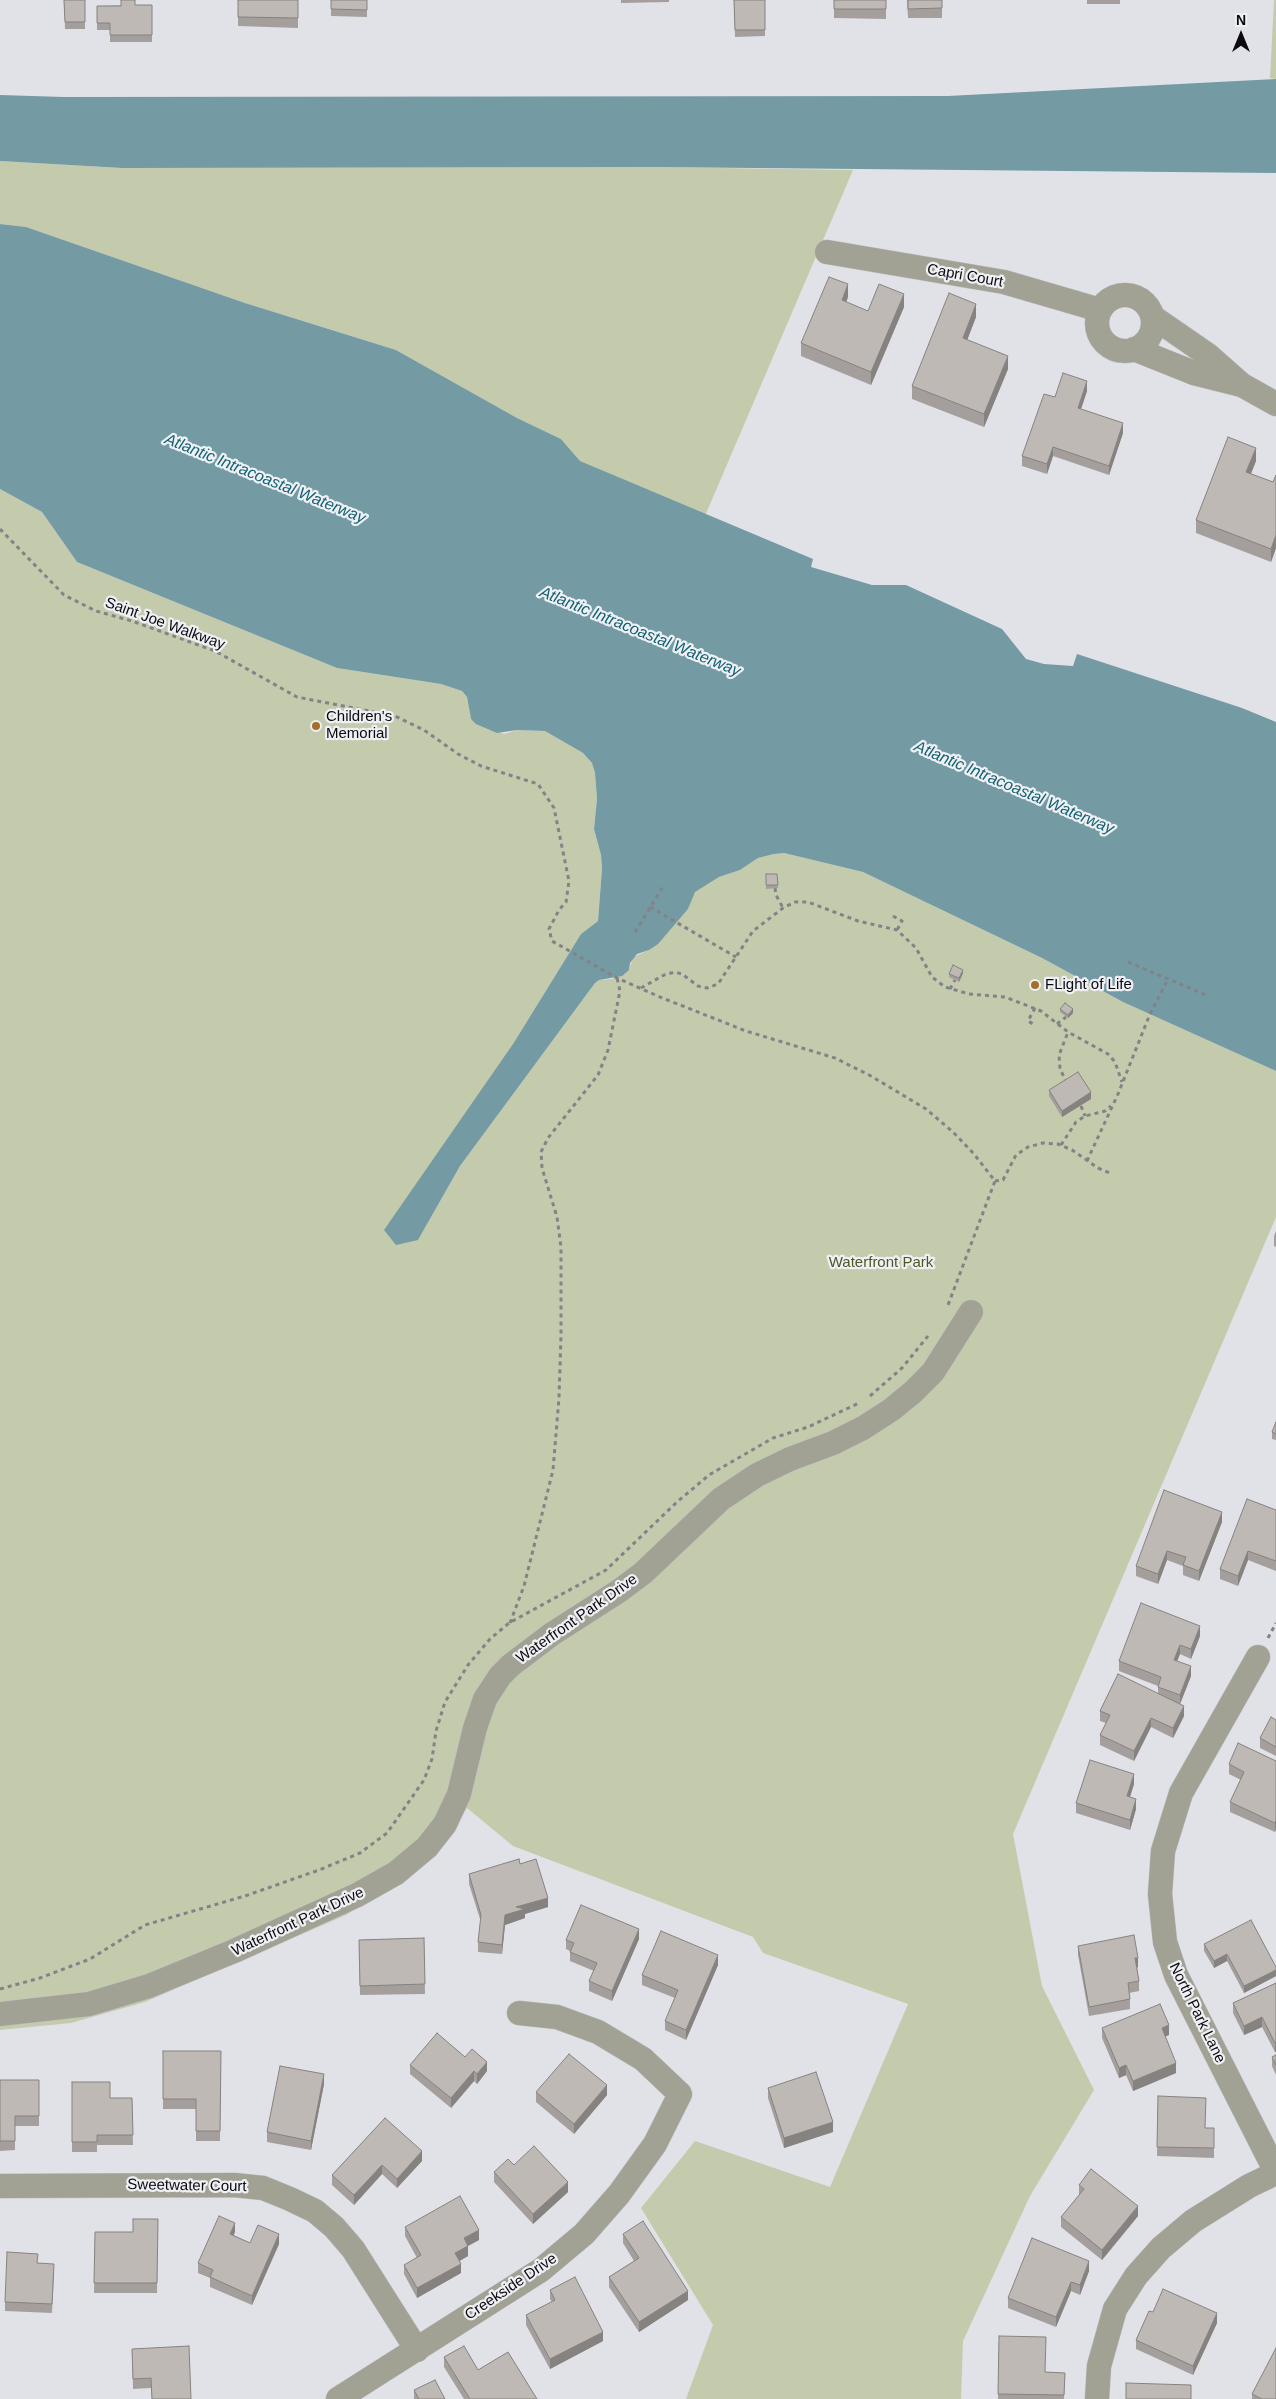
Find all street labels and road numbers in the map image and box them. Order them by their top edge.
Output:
street label: Capri Court [926,260,1004,292]
street label: Saint Joe Walkway [103,594,227,654]
street label: Waterfront Park Drive [513,1570,641,1668]
street label: Waterfront Park Drive [229,1883,367,1961]
street label: North Park Lane [1165,1960,1229,2066]
street label: Sweetwater Court [127,2176,247,2196]
street label: Creekside Drive [462,2250,560,2324]

